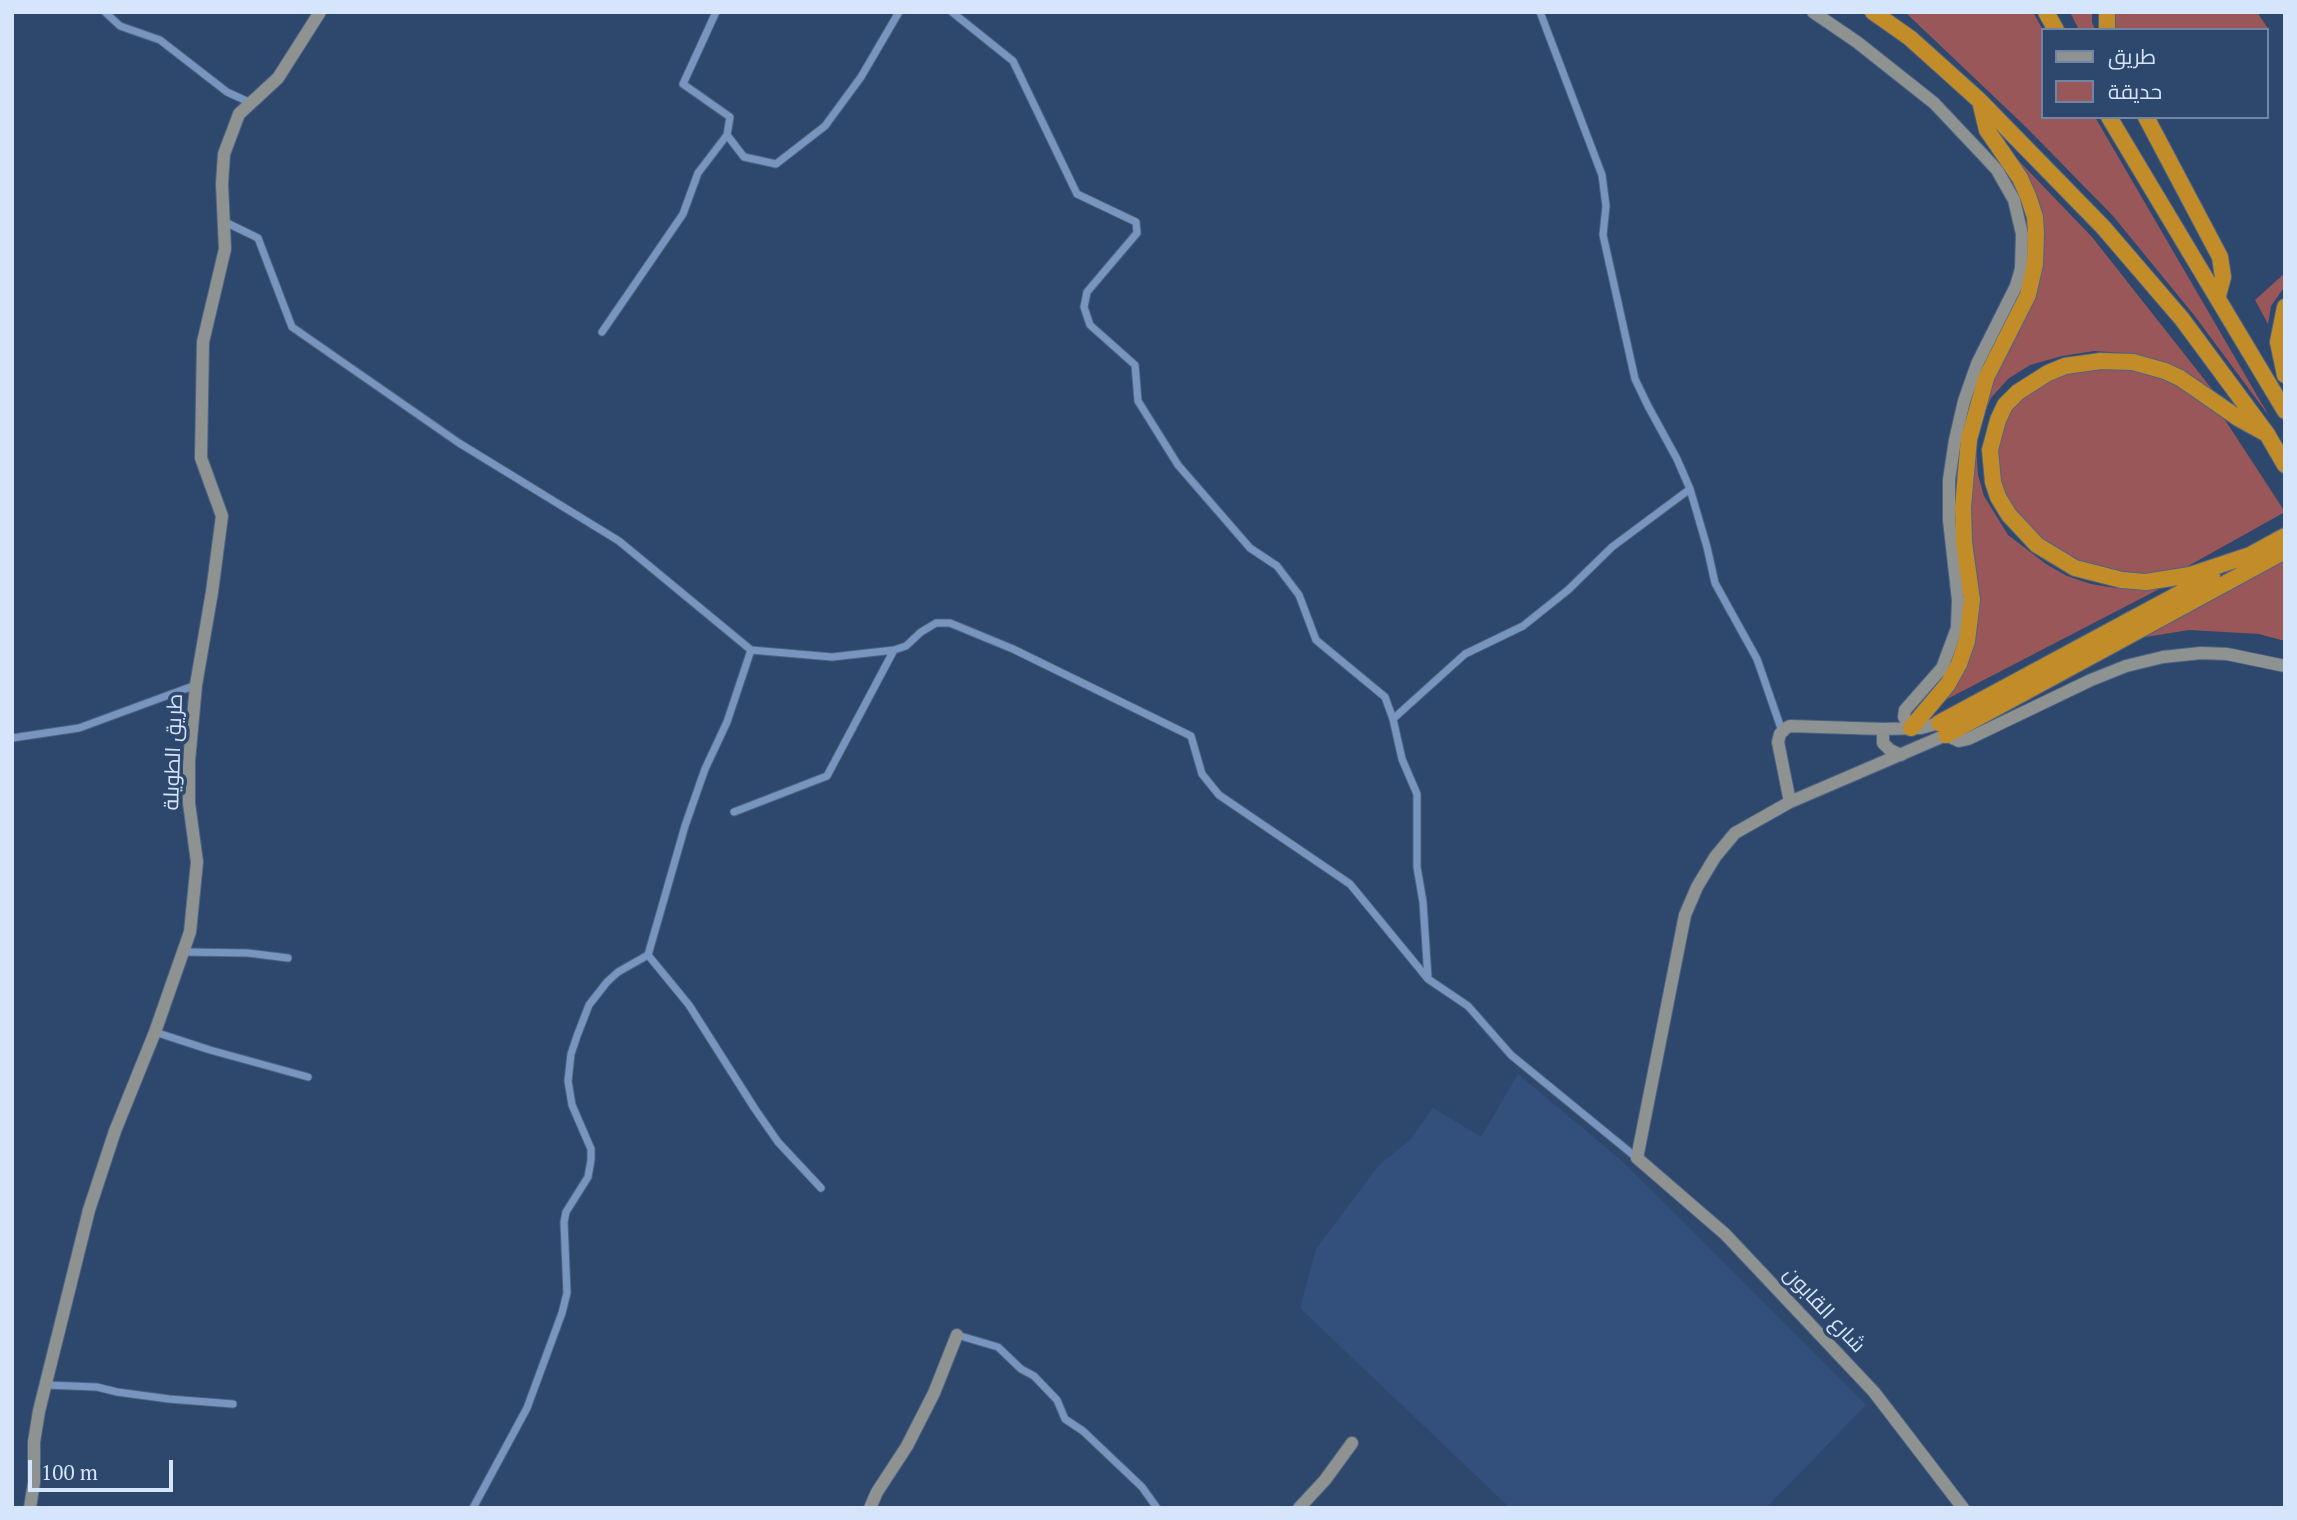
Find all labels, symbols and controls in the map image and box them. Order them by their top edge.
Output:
legend [2042,28,2269,119]
text: طريق [2108,42,2156,70]
text: حديقة [2108,77,2162,105]
street label: طريق الطويلة [159,693,189,811]
street label: شارع القابون [1778,1262,1870,1358]
scale bar [32,1446,177,1490]
text: 100 m [41,1458,98,1486]

